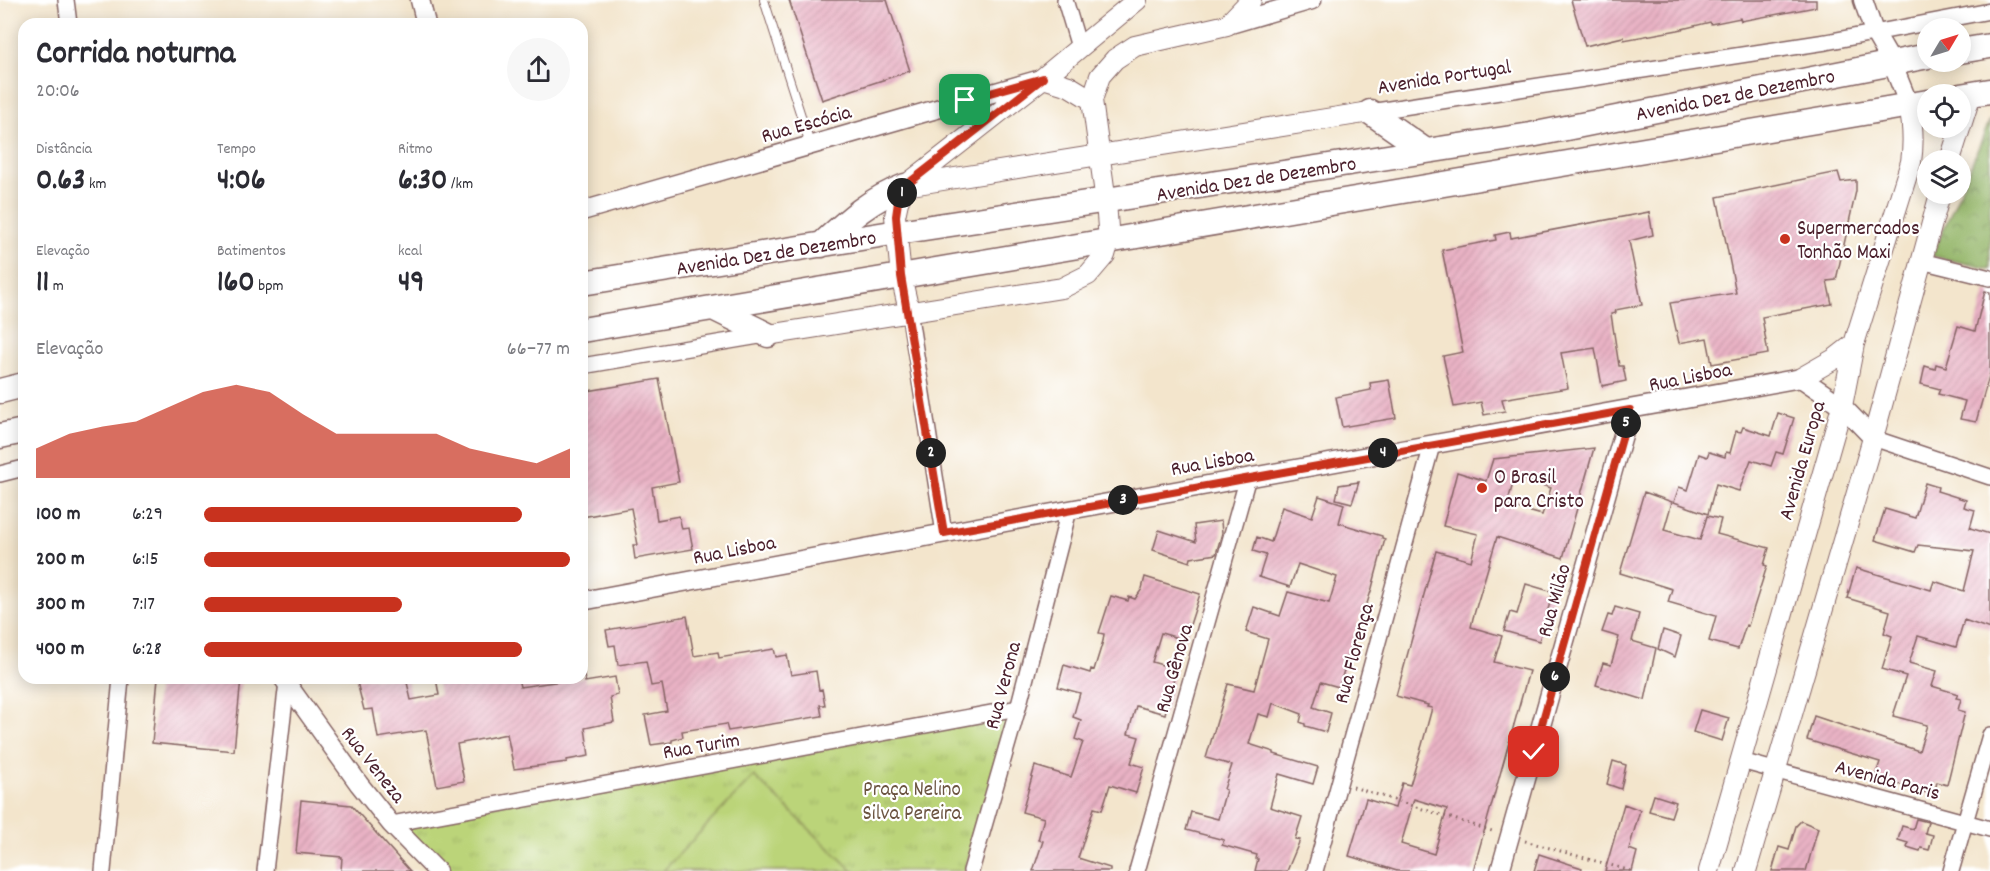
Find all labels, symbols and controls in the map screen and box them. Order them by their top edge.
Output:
north arrow [1917,18,1971,72]
map controls [1917,18,1971,204]
text: Corrida noturna [36,32,235,79]
button: share [507,38,570,101]
street label: Avenida Portugal [1375,54,1514,104]
street label: Avenida Dez de Dezembro [1633,63,1838,131]
pin [939,74,990,125]
text: 20:06 [36,78,80,106]
icon: arrive [948,83,981,116]
button: locate [1917,84,1971,138]
street label: Rua Escócia [758,98,856,153]
text: Distância [36,138,92,161]
text: Tempo [217,138,256,161]
text: Ritmo [398,138,433,161]
street label: Avenida Dez de Dezembro [1154,150,1359,212]
button: layers [1917,150,1971,204]
text: 0.63 [36,161,85,204]
text: 4:06 [217,161,265,204]
text: 6:30 [398,161,447,204]
text: km [85,173,107,196]
text: /km [447,173,473,196]
pin: 1 [887,178,917,208]
text: 1 [900,181,904,204]
place label: Supermercados Tonhão Maxi [1797,215,1920,269]
street label: Avenida Dez de Dezembro [674,224,879,286]
marker: Supermercados Tonhão Maxi [1778,232,1792,246]
text: Elevação [36,240,90,263]
text: Batimentos [217,240,286,263]
text: kcal [398,240,422,263]
text: 11 [36,263,49,306]
text: 160 [217,263,255,306]
text: 49 [398,263,424,306]
text: m [49,275,64,298]
text: bpm [255,275,284,298]
text: Elevação [36,336,103,364]
text: 66–77 m [507,336,570,364]
street label: Rua Lisboa [1647,356,1736,402]
street label: Avenida Europa [1773,397,1836,524]
pin: 5 [1611,408,1641,438]
text: 5 [1622,411,1630,434]
pin: 2 [916,438,946,468]
pin: 4 [1368,438,1398,468]
text: 2 [928,441,935,464]
text: 4 [1380,441,1386,464]
street label: Rua Lisboa [1169,442,1257,486]
place label: O Brasil para Cristo [1494,464,1584,518]
marker: O Brasil para Cristo [1475,481,1489,495]
pin: 3 [1108,485,1138,515]
text: 3 [1119,488,1127,511]
text: 100 m [36,501,81,529]
text: 6:29 [132,501,163,529]
street label: Rua Lisboa [691,529,780,575]
text: 200 m [36,546,85,574]
text: 6:15 [132,546,159,574]
street label: Rua Milão [1531,561,1581,641]
text: 300 m [36,591,85,619]
text: 7:17 [132,591,155,619]
street label: Rua Florença [1328,599,1384,707]
street label: Rua Gênova [1149,620,1203,717]
text: 400 m [36,636,84,664]
text: 6:28 [132,636,162,664]
street label: Rua Verona [979,637,1031,733]
pin: 6 [1540,662,1570,692]
text: 6 [1551,665,1559,688]
street label: Rua Veneza [332,721,412,811]
street label: Rua Turim [661,726,742,769]
pin [1508,726,1559,777]
icon: check [1517,735,1550,768]
street label: Avenida Paris [1831,754,1943,810]
park label: Praça Nelino Silva Pereira [863,776,963,830]

